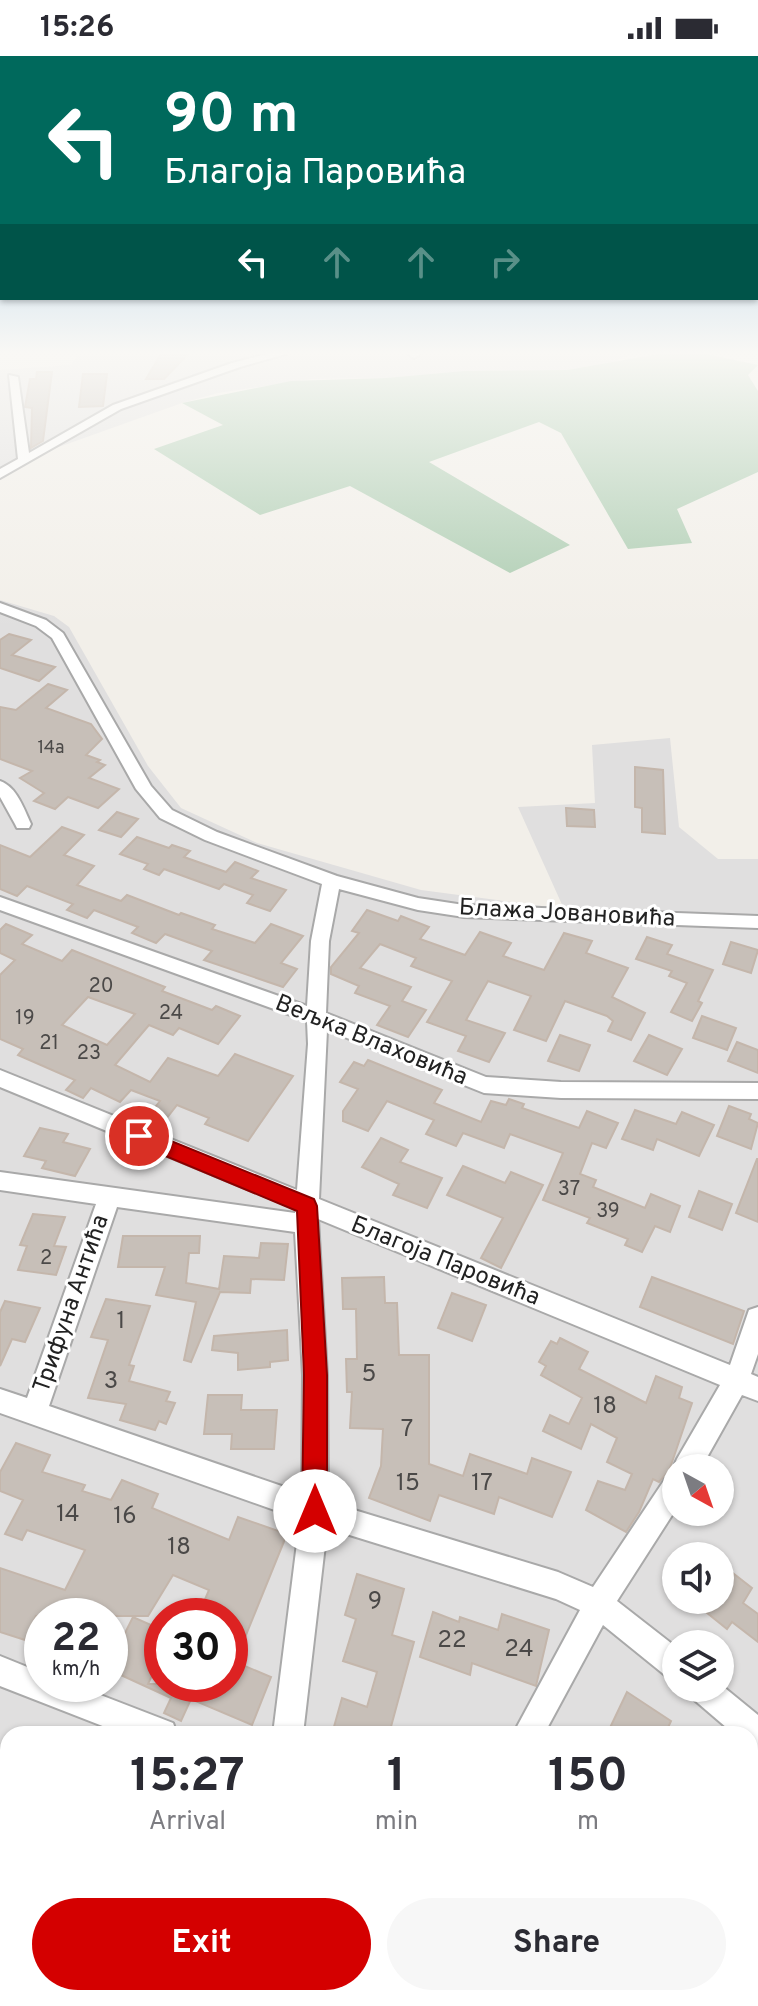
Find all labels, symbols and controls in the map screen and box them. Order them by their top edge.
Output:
text: 15:26 [40,10,114,47]
text: 90 m [164,82,299,152]
icon: left [32,88,136,192]
text: Благоја Паровића [164,151,466,197]
icon: left [231,240,275,284]
icon: ahead [315,240,359,284]
icon: ahead [399,240,443,284]
icon: right [483,240,527,284]
house number: 14a [37,737,65,760]
street label: Блажа Јовановића [458,893,676,935]
house number: 20 [88,974,114,1000]
street label: Вељка Влаховића [270,989,472,1093]
house number: 24 [159,1001,183,1027]
house number: 19 [15,1006,35,1032]
house number: 21 [39,1031,59,1057]
house number: 23 [77,1041,101,1067]
pin [105,1102,173,1170]
icon: arrive [117,1114,161,1158]
house number: 37 [558,1177,580,1203]
house number: 39 [596,1199,620,1225]
street label: Благоја Паровића [346,1210,544,1314]
street label: Трифуна Антића [27,1211,117,1397]
house number: 2 [40,1246,52,1272]
house number: 1 [117,1307,125,1337]
house number: 5 [362,1360,376,1390]
house number: 3 [104,1367,118,1397]
house number: 18 [593,1392,617,1422]
house number: 7 [401,1415,413,1445]
north arrow [662,1454,734,1526]
map controls [662,1454,734,1702]
position arrow [273,1469,357,1553]
house number: 15 [396,1469,420,1499]
house number: 17 [471,1469,493,1499]
house number: 14 [56,1500,80,1530]
house number: 16 [113,1502,137,1532]
house number: 18 [167,1533,191,1563]
button: sound [662,1542,734,1614]
house number: 9 [368,1587,382,1617]
speed limit sign: 30 [144,1598,248,1702]
text: 22 [52,1615,100,1665]
house number: 22 [437,1626,467,1656]
button: layers [662,1630,734,1702]
house number: 24 [504,1635,534,1665]
text: km/h [52,1657,100,1683]
text: 15:27 [130,1748,245,1808]
text: 1 [387,1748,406,1808]
text: 150 [548,1748,628,1808]
text: Arrival [149,1806,226,1839]
text: min [375,1806,418,1839]
text: m [577,1806,599,1839]
button: Exit [32,1898,371,1990]
button: Share [387,1898,726,1990]

